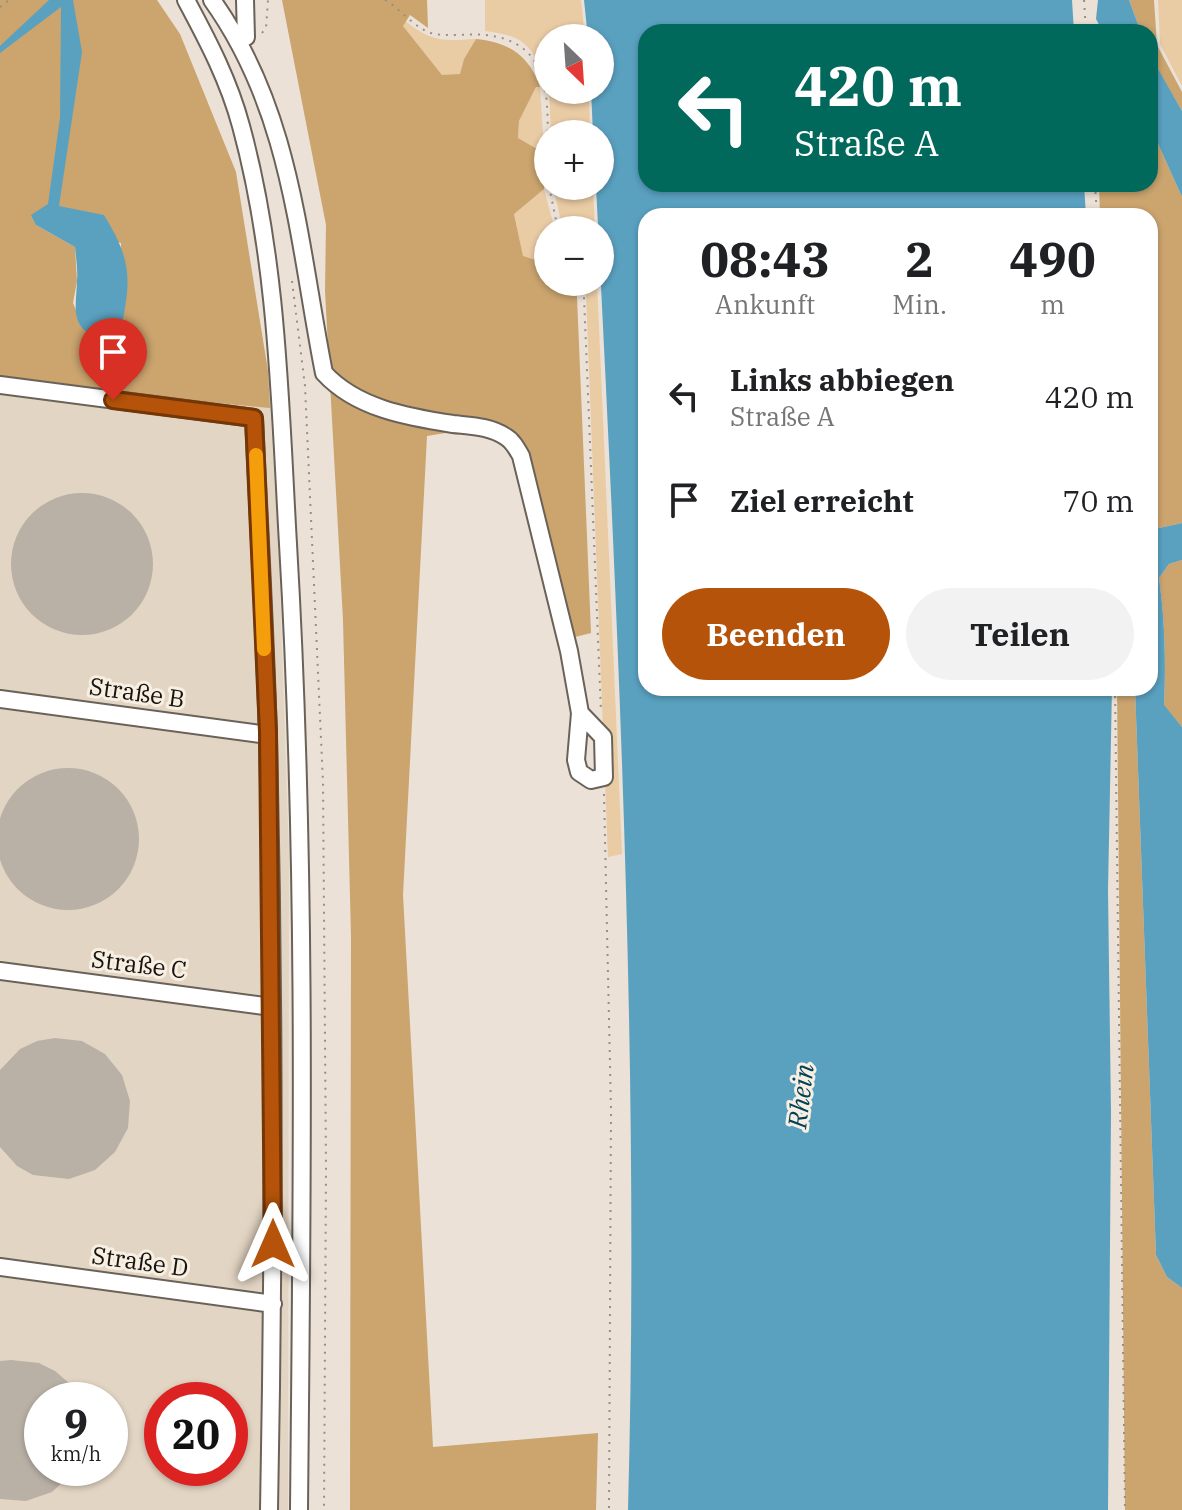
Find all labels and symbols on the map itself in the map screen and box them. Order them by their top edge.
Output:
north arrow [534,24,614,104]
pin [79,318,147,400]
street label: Straße B [87,669,187,715]
street label: Straße C [90,942,189,986]
water label: Rhein [779,1062,821,1131]
position arrow [231,1202,315,1286]
street label: Straße D [90,1238,190,1284]
speed limit sign: 20 [144,1382,248,1486]

